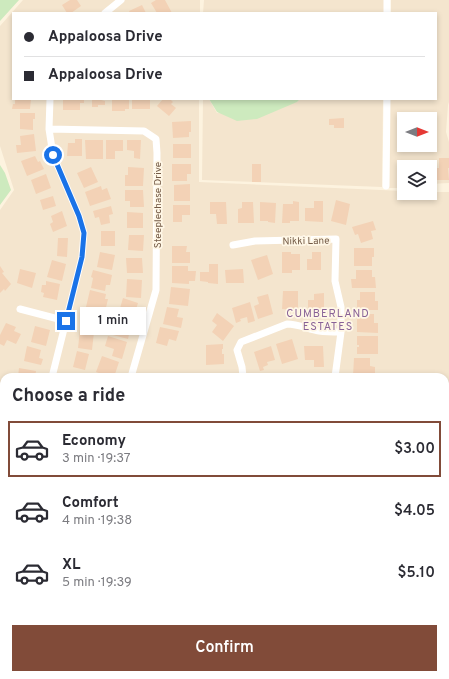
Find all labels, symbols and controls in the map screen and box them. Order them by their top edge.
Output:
text: Appaloosa Drive [48,28,163,47]
text: Appaloosa Drive [48,66,163,85]
north arrow [397,112,437,152]
map controls [397,112,437,200]
route start [44,146,62,164]
button: layers [397,160,437,200]
street label: Steeplechase Drive [152,162,165,248]
street label: Nikki Lane [282,235,330,248]
callout: 1 min [80,307,146,335]
district label: CUMBERLAND ESTATES [286,307,370,334]
route end [57,312,75,330]
text: 1 min [98,313,128,329]
text: Choose a ride [12,385,125,408]
icon: car [14,431,50,467]
text: Economy [62,432,126,451]
text: $3.00 [394,440,435,459]
text: 3 min · 19:37 [62,451,131,467]
icon: car [14,493,50,529]
text: Comfort [62,494,119,513]
text: $4.05 [394,502,435,521]
text: 4 min · 19:38 [62,513,132,529]
icon: car [14,555,50,591]
text: XL [62,556,80,575]
text: $5.10 [398,564,435,583]
text: 5 min · 19:39 [62,575,132,591]
button: Confirm [12,625,437,671]

